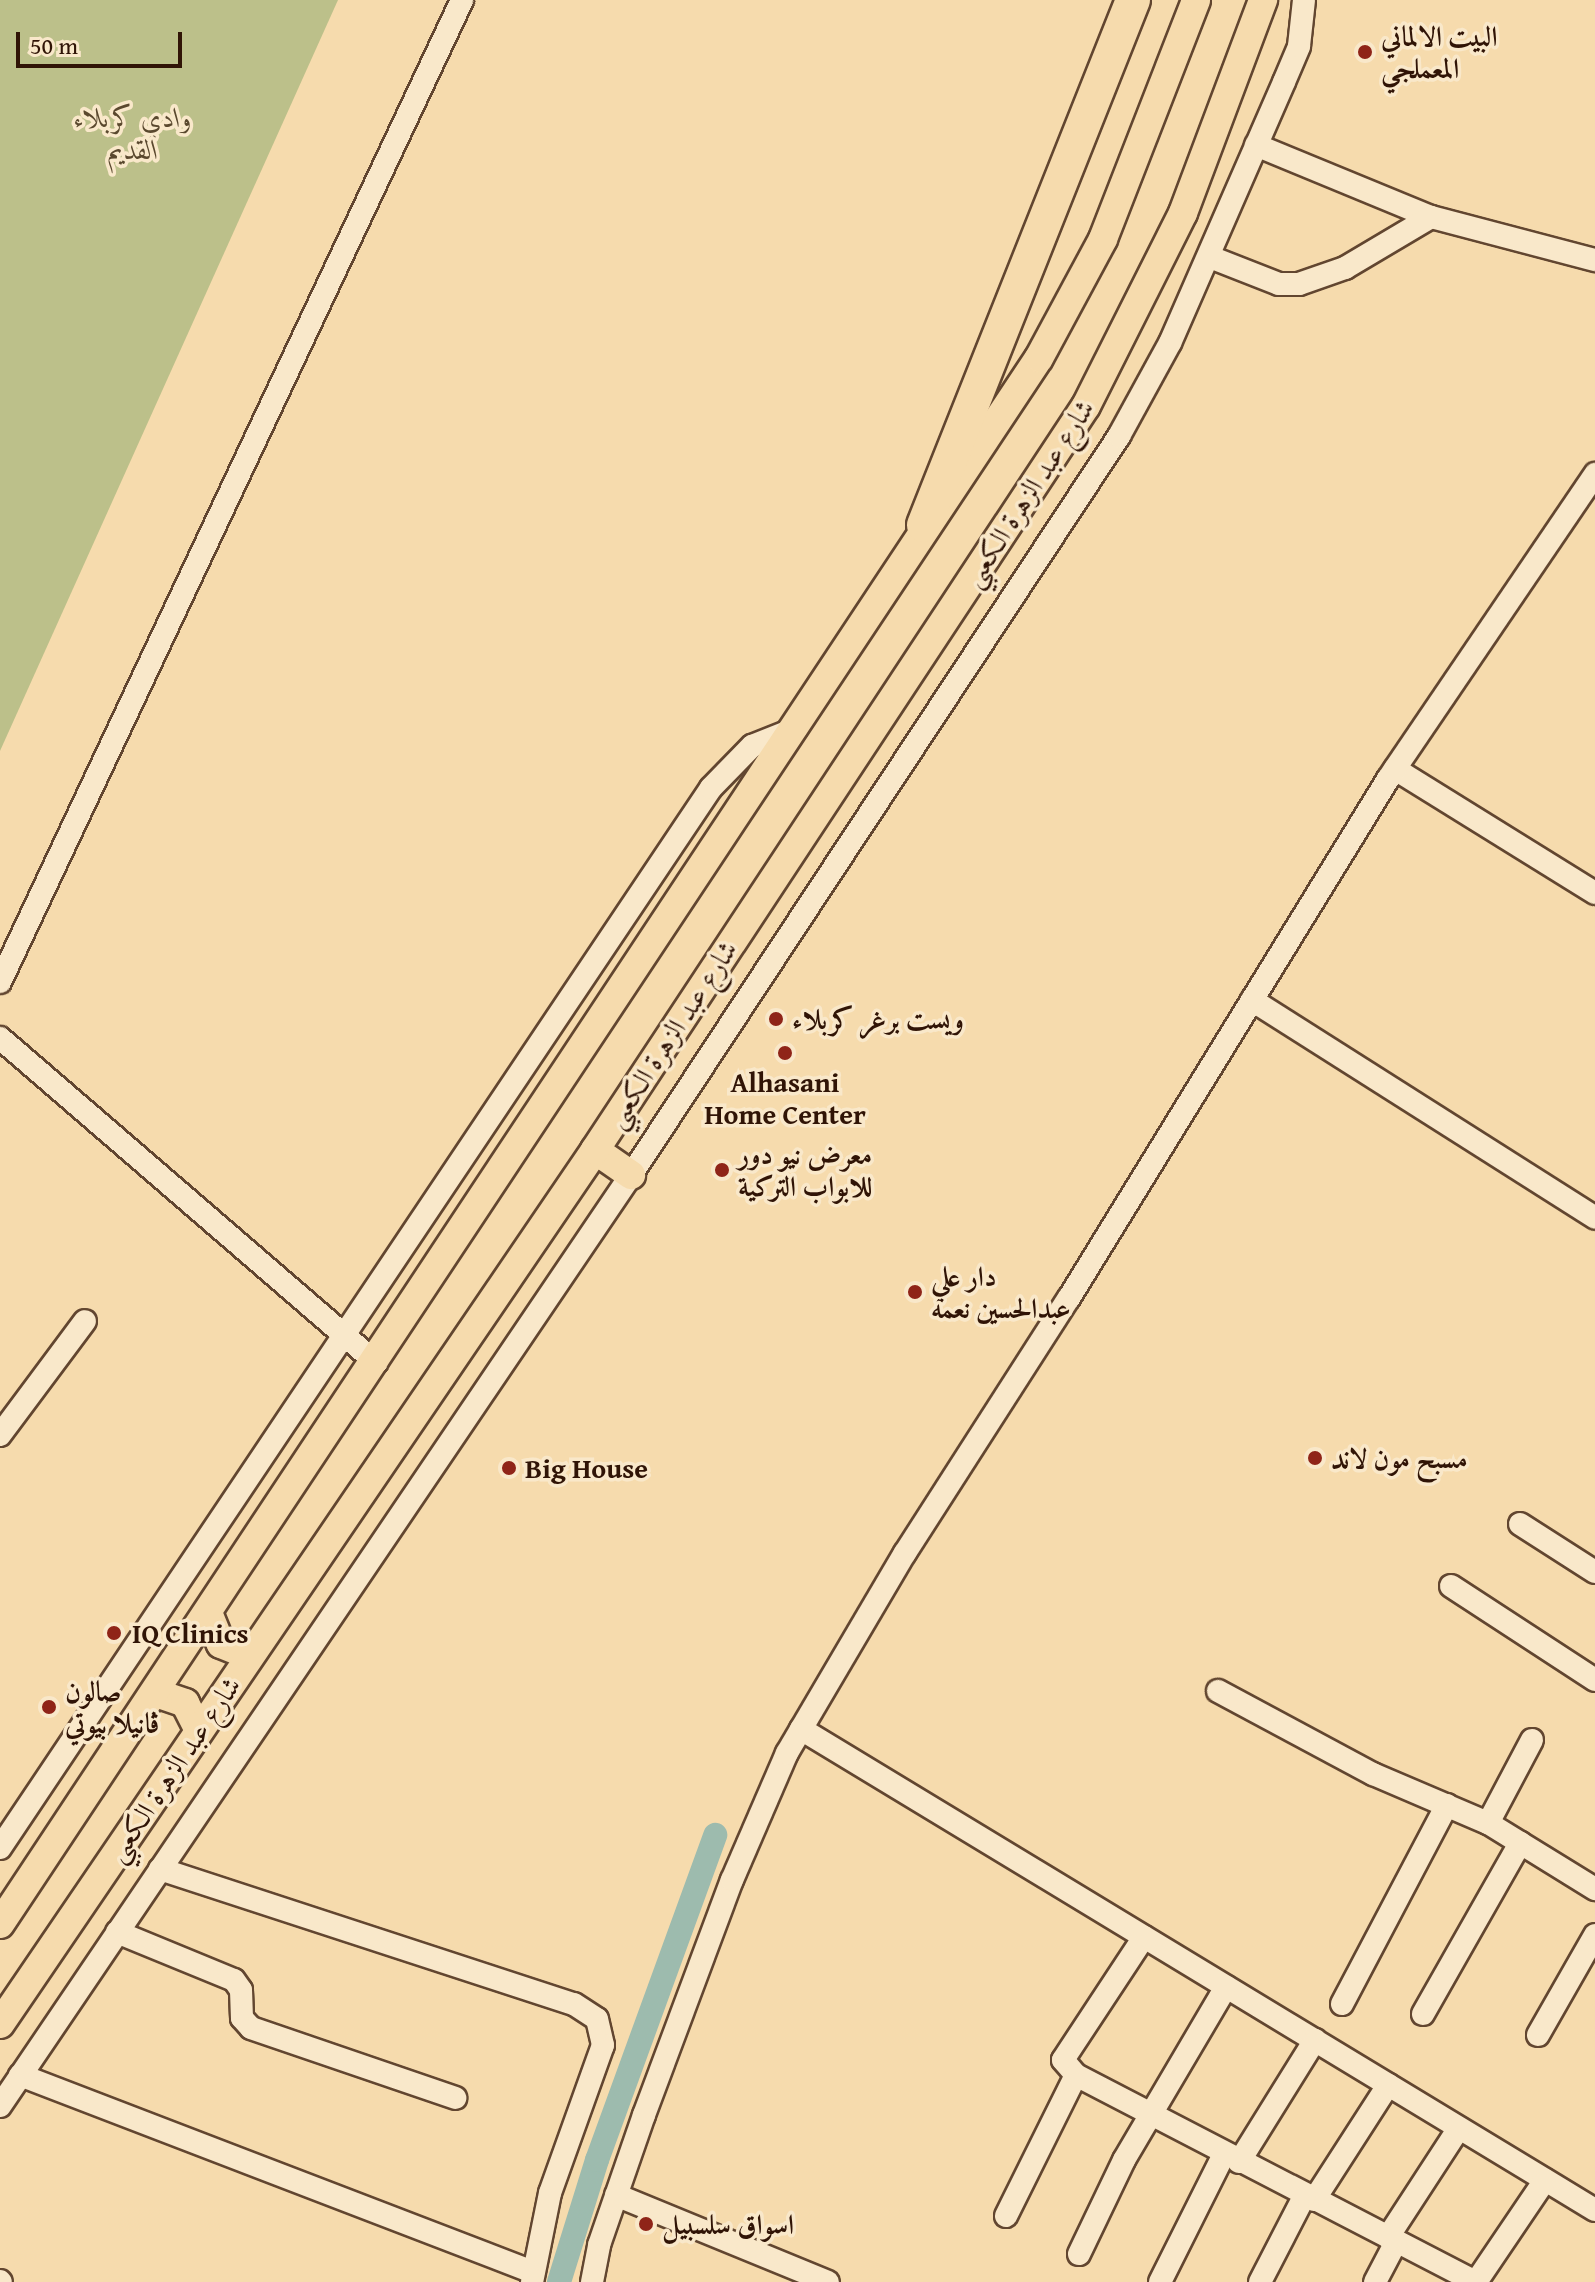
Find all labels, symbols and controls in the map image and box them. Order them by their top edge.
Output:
scale bar [20,16,186,66]
place label: البيت الالماني المعملجي [1381,19,1497,85]
text: 50 m [30,28,78,63]
marker: البيت الالماني المعملجي [1356,43,1374,61]
park label: وادي كربلاء القديم [74,100,192,166]
street label: شارع عبد الزهرة الكعبي [955,393,1101,593]
street label: شارع عبد الزهرة الكعبي [598,934,744,1134]
place label: ويست برغر كربلاء [792,1002,964,1036]
marker: ويست برغر كربلاء [767,1010,785,1028]
marker: Alhasani Home Center [776,1044,794,1062]
place label: Alhasani Home Center [704,1065,866,1131]
place label: معرض نيو دور للابواب التركية [738,1137,872,1203]
marker: معرض نيو دور للابواب التركية [713,1161,731,1179]
place label: دار علي عبدالحسين نعمه [931,1259,1071,1325]
marker: دار علي عبدالحسين نعمه [906,1283,924,1301]
place label: مسبح مون لاند [1331,1441,1468,1475]
marker: مسبح مون لاند [1306,1449,1324,1467]
place label: Big House [525,1451,648,1485]
marker: Big House [500,1459,518,1477]
place label: IQ Clinics [132,1616,249,1650]
marker: IQ Clinics [103,1622,125,1644]
street label: شارع عبد الزهرة الكعبي [99,1670,247,1868]
place label: صالون ڤانيلا بيوتي [65,1674,159,1740]
marker: صالون ڤانيلا بيوتي [40,1698,58,1716]
place label: اسواق سلسبيل [662,2207,794,2241]
marker: اسواق سلسبيل [637,2215,655,2233]

